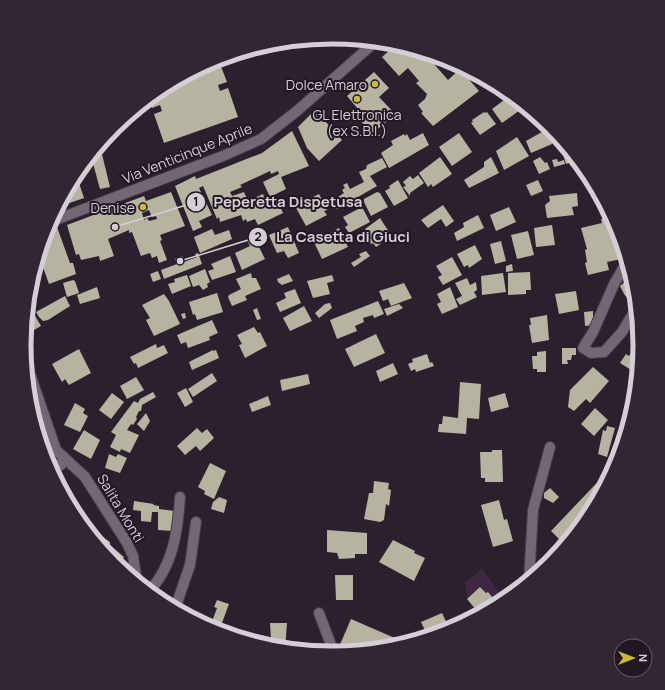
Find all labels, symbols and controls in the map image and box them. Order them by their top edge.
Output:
place label: Dolce Amaro [286,75,367,94]
marker: Dolce Amaro [370,79,380,89]
marker: GL Elettronica (ex S.B.I.) [352,94,362,104]
place label: GL Elettronica (ex S.B.I.) [312,105,402,140]
street label: Via Venticinque Aprile [119,118,255,188]
callout: Peperetta Dispetusa [186,188,370,215]
text: Peperetta Dispetusa [214,191,362,212]
text: 1 [193,193,199,210]
place label: Denise [91,198,135,217]
marker: Denise [138,202,148,212]
callout: La Casetta di Giuci [248,224,418,251]
text: La Casetta di Giuci [276,226,410,247]
text: 2 [254,228,262,245]
street label: Salita Monti [93,470,149,546]
north arrow [613,638,653,678]
text: N [636,654,651,662]

